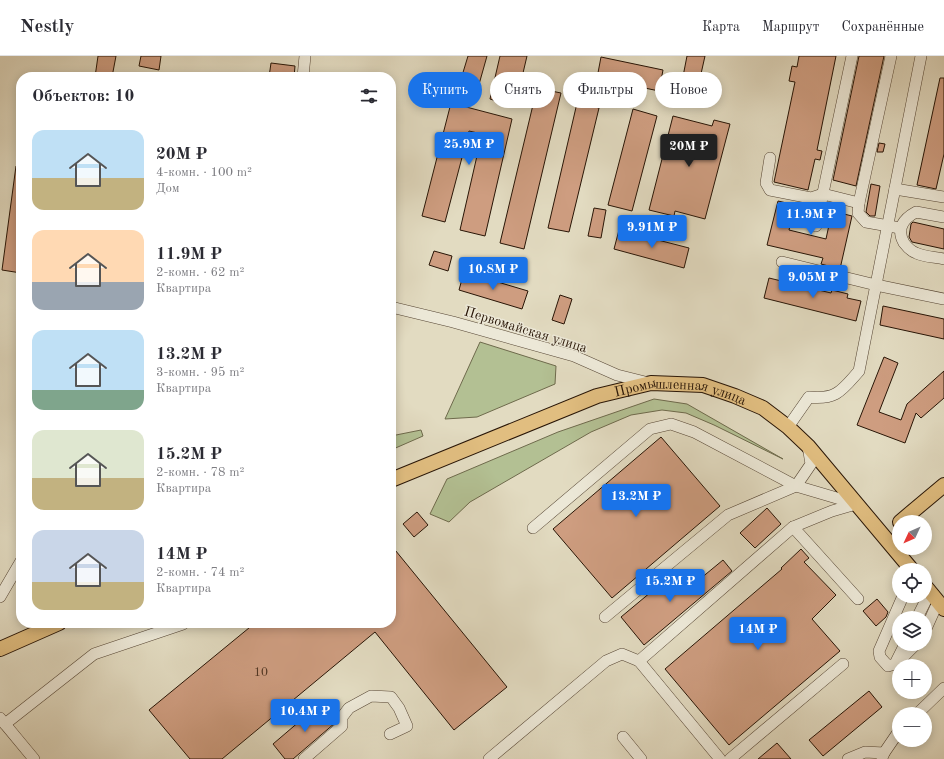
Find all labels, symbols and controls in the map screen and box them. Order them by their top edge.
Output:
text: Nestly [20,18,74,37]
text: Карта [702,20,740,34]
text: Маршрут [762,20,819,34]
text: Сохранённые [841,20,924,34]
chip: Купить [408,72,482,108]
chip: Снять [490,72,555,108]
chip: Фильтры [563,72,647,108]
chip: Новое [655,72,722,108]
icon: filters [358,85,380,107]
text: Объектов: 10 [32,88,134,105]
pin: 25.9M ₽ [432,132,506,166]
pin: 20M ₽ [661,134,717,168]
text: 25.9M ₽ [444,138,494,151]
text: 20M ₽ [669,140,709,153]
icon: home [64,146,112,194]
text: 20M ₽ [156,146,208,163]
text: 4-комн. · 100 m² [156,166,252,179]
text: Дом [156,182,180,195]
pin: 11.9M ₽ [774,202,848,236]
text: 11.9M ₽ [786,208,836,221]
pin: 9.91M ₽ [615,215,689,249]
text: 9.91M ₽ [627,221,677,234]
icon: home [64,246,112,294]
text: 11.9M ₽ [156,246,222,263]
pin: 10.8M ₽ [456,257,530,291]
text: 10.8M ₽ [468,263,518,276]
pin: 9.05M ₽ [776,265,850,299]
text: 2-комн. · 62 m² [156,266,244,279]
text: 9.05M ₽ [788,271,838,284]
text: Квартира [156,282,211,295]
street label: Первомайская улица [462,305,589,355]
icon: home [64,346,112,394]
text: 13.2M ₽ [156,346,222,363]
text: 3-комн. · 95 m² [156,366,244,379]
street label: Промышленная улица [613,376,748,408]
text: Квартира [156,382,211,395]
icon: home [64,446,112,494]
text: 15.2M ₽ [156,446,222,463]
text: 2-комн. · 78 m² [156,466,244,479]
text: Квартира [156,482,211,495]
pin: 13.2M ₽ [599,484,673,518]
text: 13.2M ₽ [611,490,661,503]
north arrow [892,515,932,555]
map controls [892,515,932,747]
icon: home [64,546,112,594]
text: 14M ₽ [156,546,208,563]
button: locate [892,563,932,603]
text: 2-комн. · 74 m² [156,566,244,579]
pin: 15.2M ₽ [633,569,707,603]
text: 15.2M ₽ [645,575,695,588]
text: Квартира [156,582,211,595]
button: layers [892,611,932,651]
pin: 14M ₽ [730,617,786,651]
text: 14M ₽ [738,623,778,636]
button: + [892,659,932,699]
house number: 10 [254,667,268,679]
pin: 10.4M ₽ [268,699,342,733]
text: 10.4M ₽ [280,705,330,718]
button: − [892,707,932,747]

